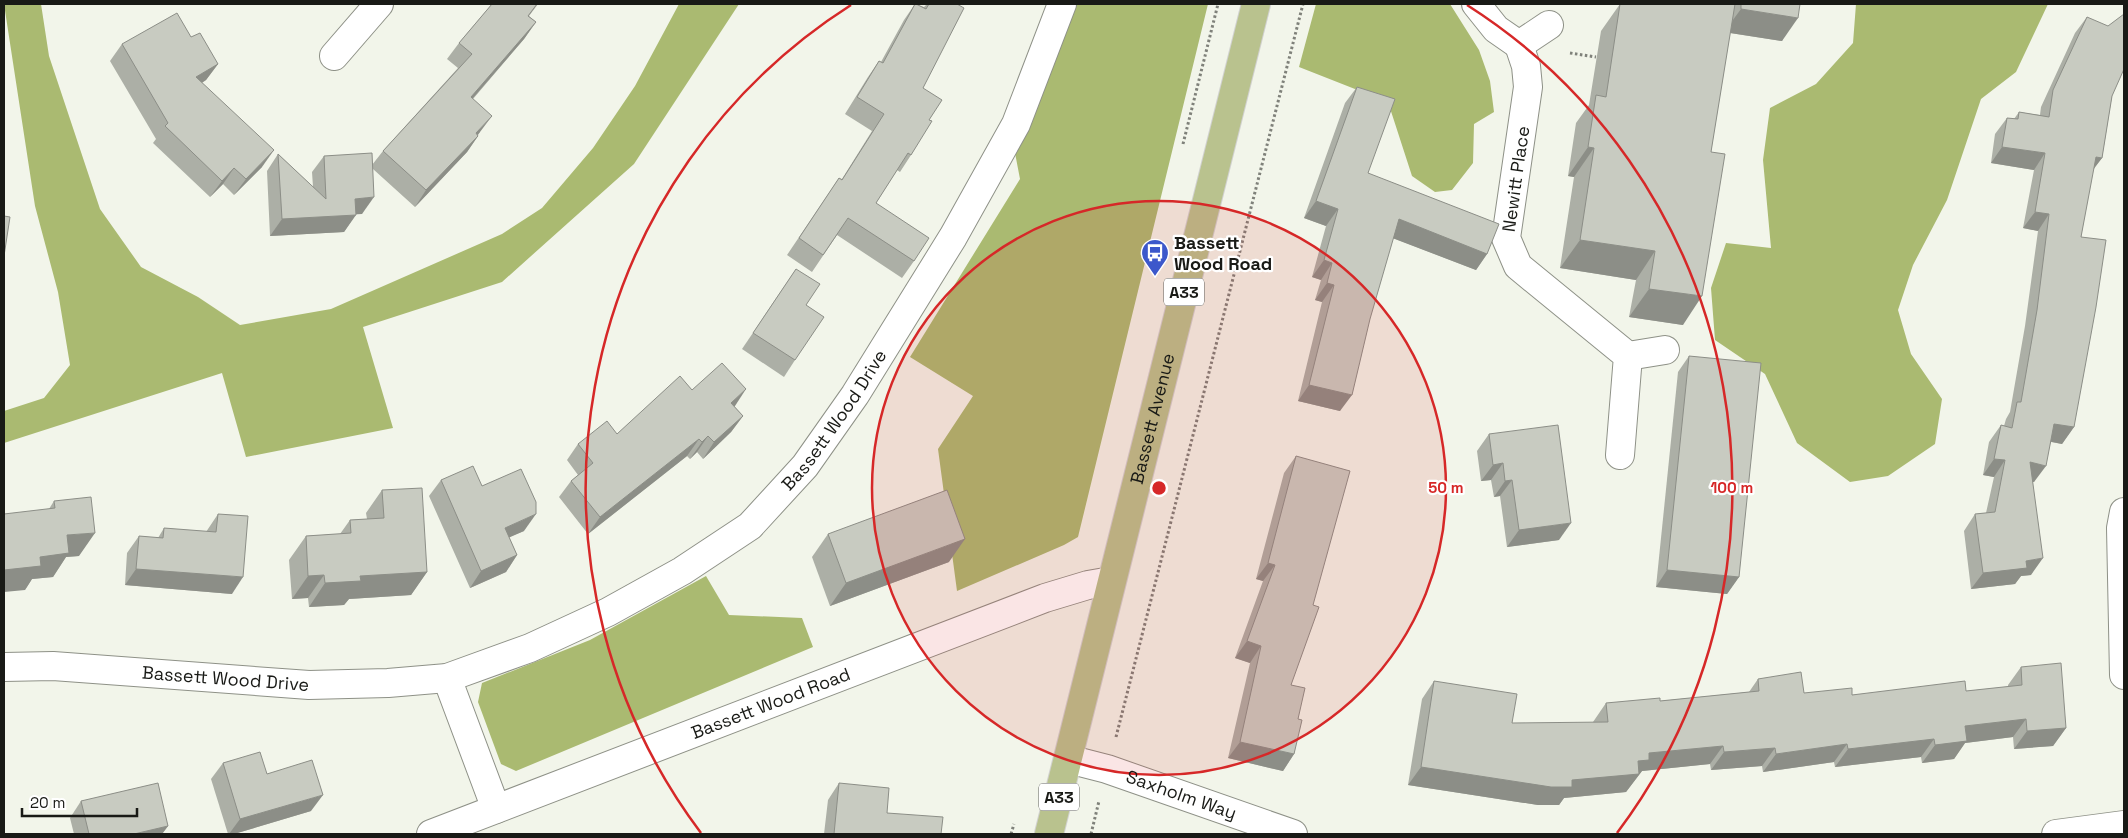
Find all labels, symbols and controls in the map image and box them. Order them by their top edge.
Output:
street label: Newitt Place [1497,124,1534,233]
place label: Bassett Wood Road [1174,231,1272,275]
bus stop icon: Bassett Wood Road [1140,238,1170,277]
road number: A33 [1164,278,1204,306]
street label: Bassett Wood Drive [776,345,891,495]
street label: Bassett Avenue [1125,351,1179,486]
text: 50 m [1428,478,1464,497]
text: 100 m [1711,478,1753,497]
centre of rings [1150,479,1168,497]
street label: Bassett Wood Drive [141,661,310,696]
street label: Bassett Wood Road [688,662,853,744]
street label: Saxholm Way [1123,765,1240,824]
road number: A33 [1039,784,1079,810]
scale bar [22,786,138,818]
text: 20 m [30,793,65,812]

